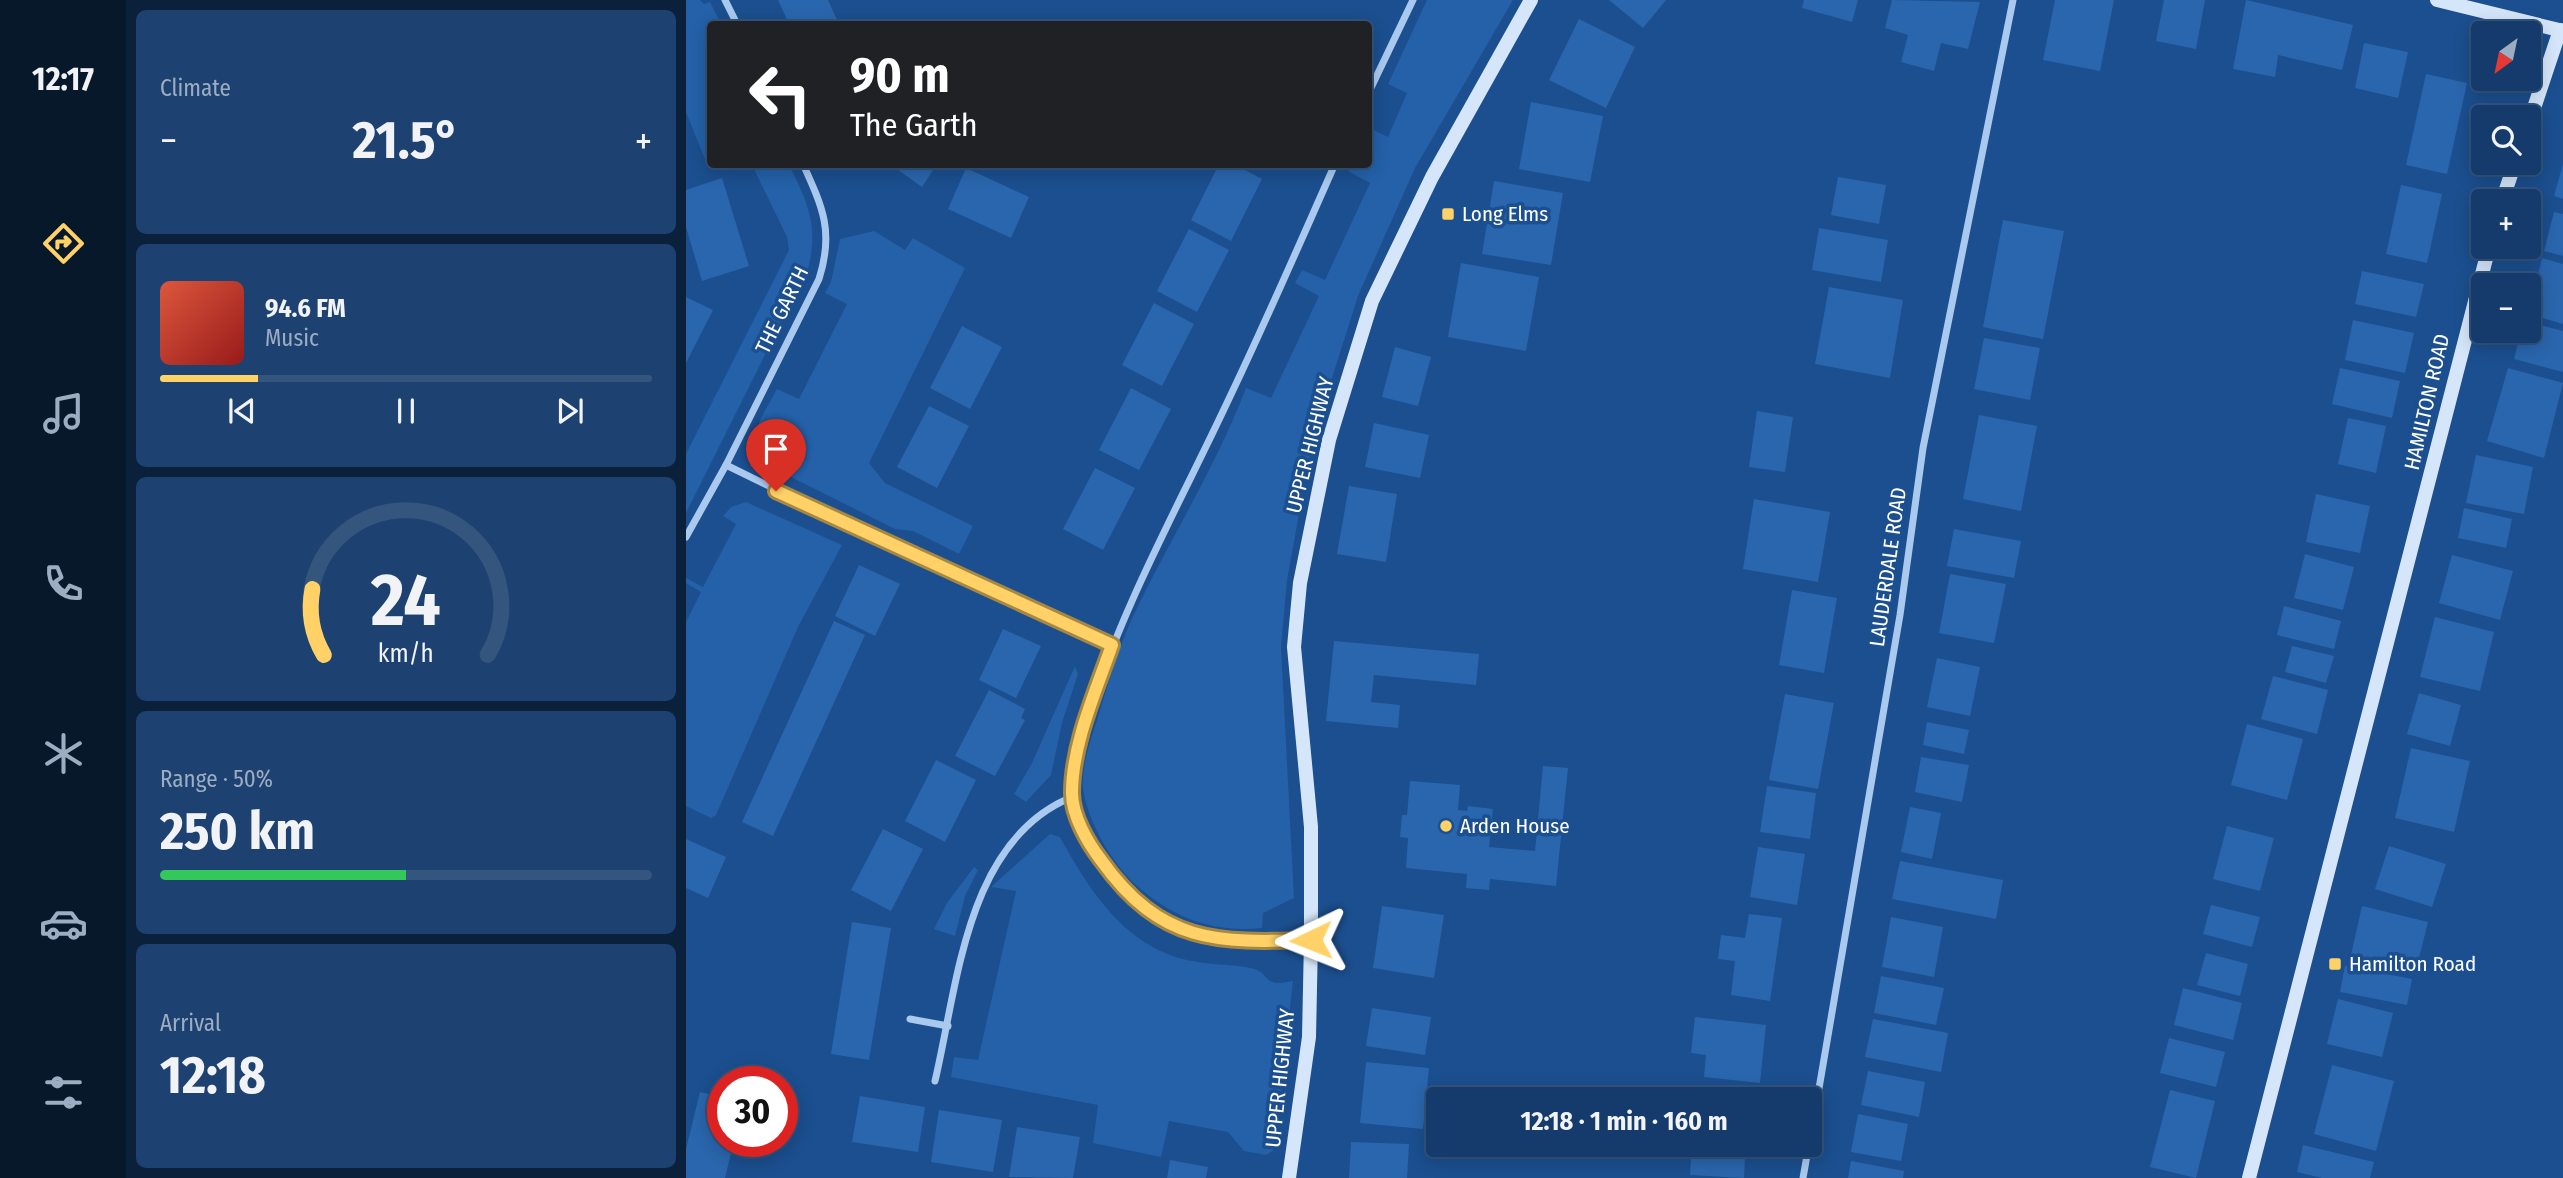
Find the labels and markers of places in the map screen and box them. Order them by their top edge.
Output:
place label: Long Elms [1462,201,1548,227]
marker: Long Elms [1440,206,1456,222]
pin [746,419,806,491]
place label: Arden House [1460,813,1570,839]
marker: Arden House [1438,818,1454,834]
place label: Hamilton Road [2349,951,2476,977]
marker: Hamilton Road [2327,956,2343,972]

